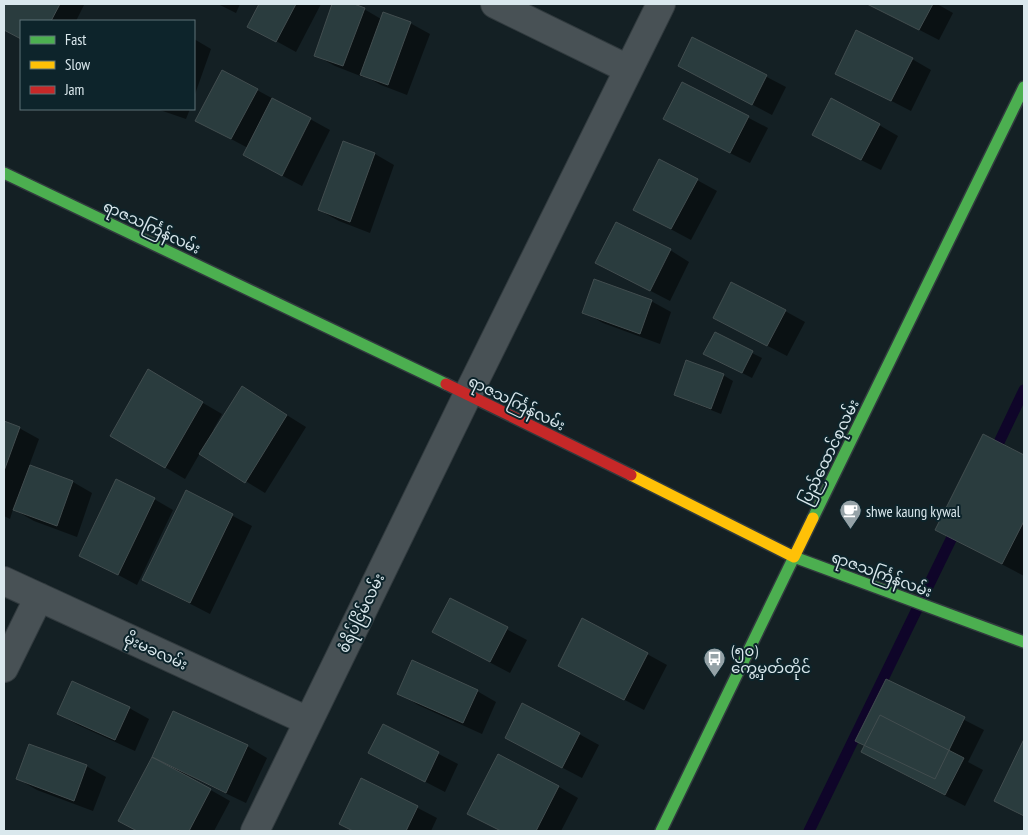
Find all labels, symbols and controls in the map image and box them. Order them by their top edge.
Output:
legend [20,20,195,110]
text: Fast [65,30,86,49]
text: Slow [65,55,90,74]
text: Jam [64,80,84,99]
street label: ရာဇသင်္ကြန်လမ်း [99,196,204,261]
street label: ရာဇသင်္ကြန်လမ်း [464,371,569,437]
street label: ပြည်ထောင်စုလမ်း [795,396,865,509]
cafe icon: shwe kaung kywal [838,499,862,530]
place label: shwe kaung kywal [866,502,961,521]
street label: ရာဇသင်္ကြန်လမ်း [828,547,935,604]
street label: စံရိပ်ငြိမ်လမ်း [334,570,391,657]
street label: မိုးမခလမ်း [120,628,191,677]
place label: (၅၀) ကွေ့မှတ်တိုင် [731,641,811,680]
bus stop icon: (၅၀) ကွေ့မှတ်တိုင် [703,647,727,678]

